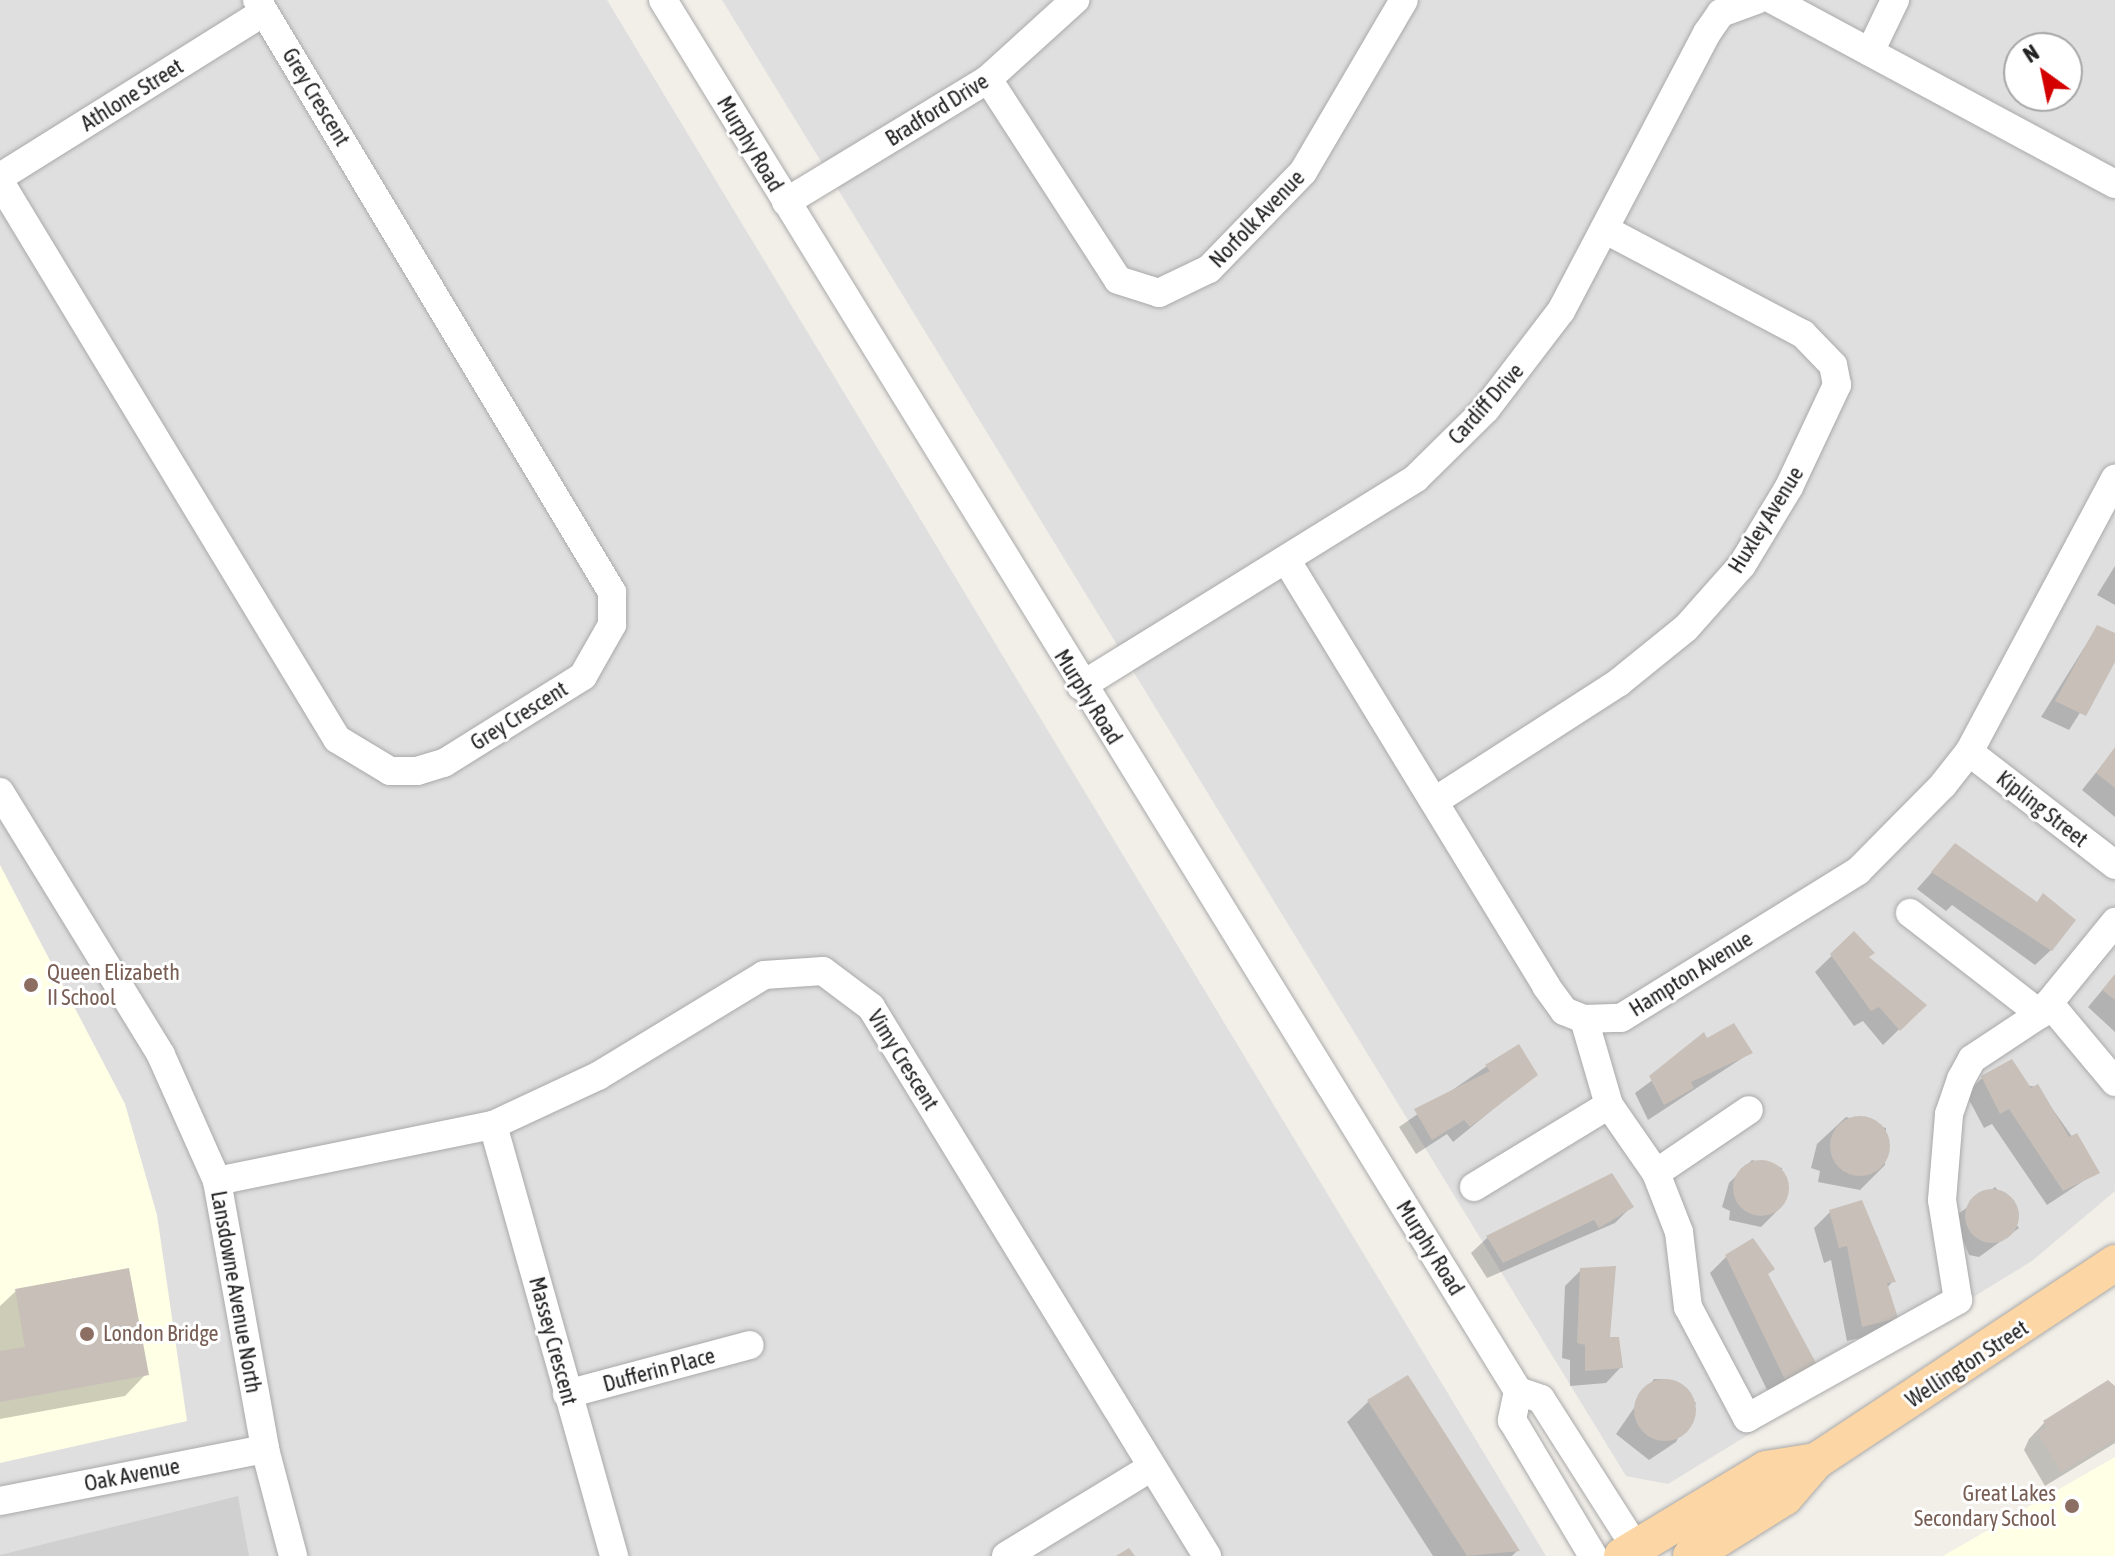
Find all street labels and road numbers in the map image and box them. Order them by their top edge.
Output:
street label: Grey Crescent [277,43,355,151]
street label: Athlone Street [76,53,188,137]
street label: Bradford Drive [881,68,993,152]
street label: Murphy Road [711,91,789,197]
street label: Norfolk Avenue [1204,165,1310,273]
street label: Cardiff Drive [1443,358,1529,450]
street label: Huxley Avenue [1723,462,1809,578]
street label: Murphy Road [1048,645,1128,749]
street label: Grey Crescent [466,676,572,756]
street label: Kipling Street [1991,765,2093,853]
street label: Hampton Avenue [1625,926,1757,1022]
street label: Vimy Crescent [862,1005,944,1115]
street label: Lansdowne Avenue North [205,1189,267,1395]
street label: Murphy Road [1390,1196,1470,1300]
street label: Massey Crescent [523,1274,583,1408]
street label: Wellington Street [1901,1315,2033,1413]
street label: Dufferin Place [600,1342,718,1398]
street label: Oak Avenue [82,1453,182,1497]

